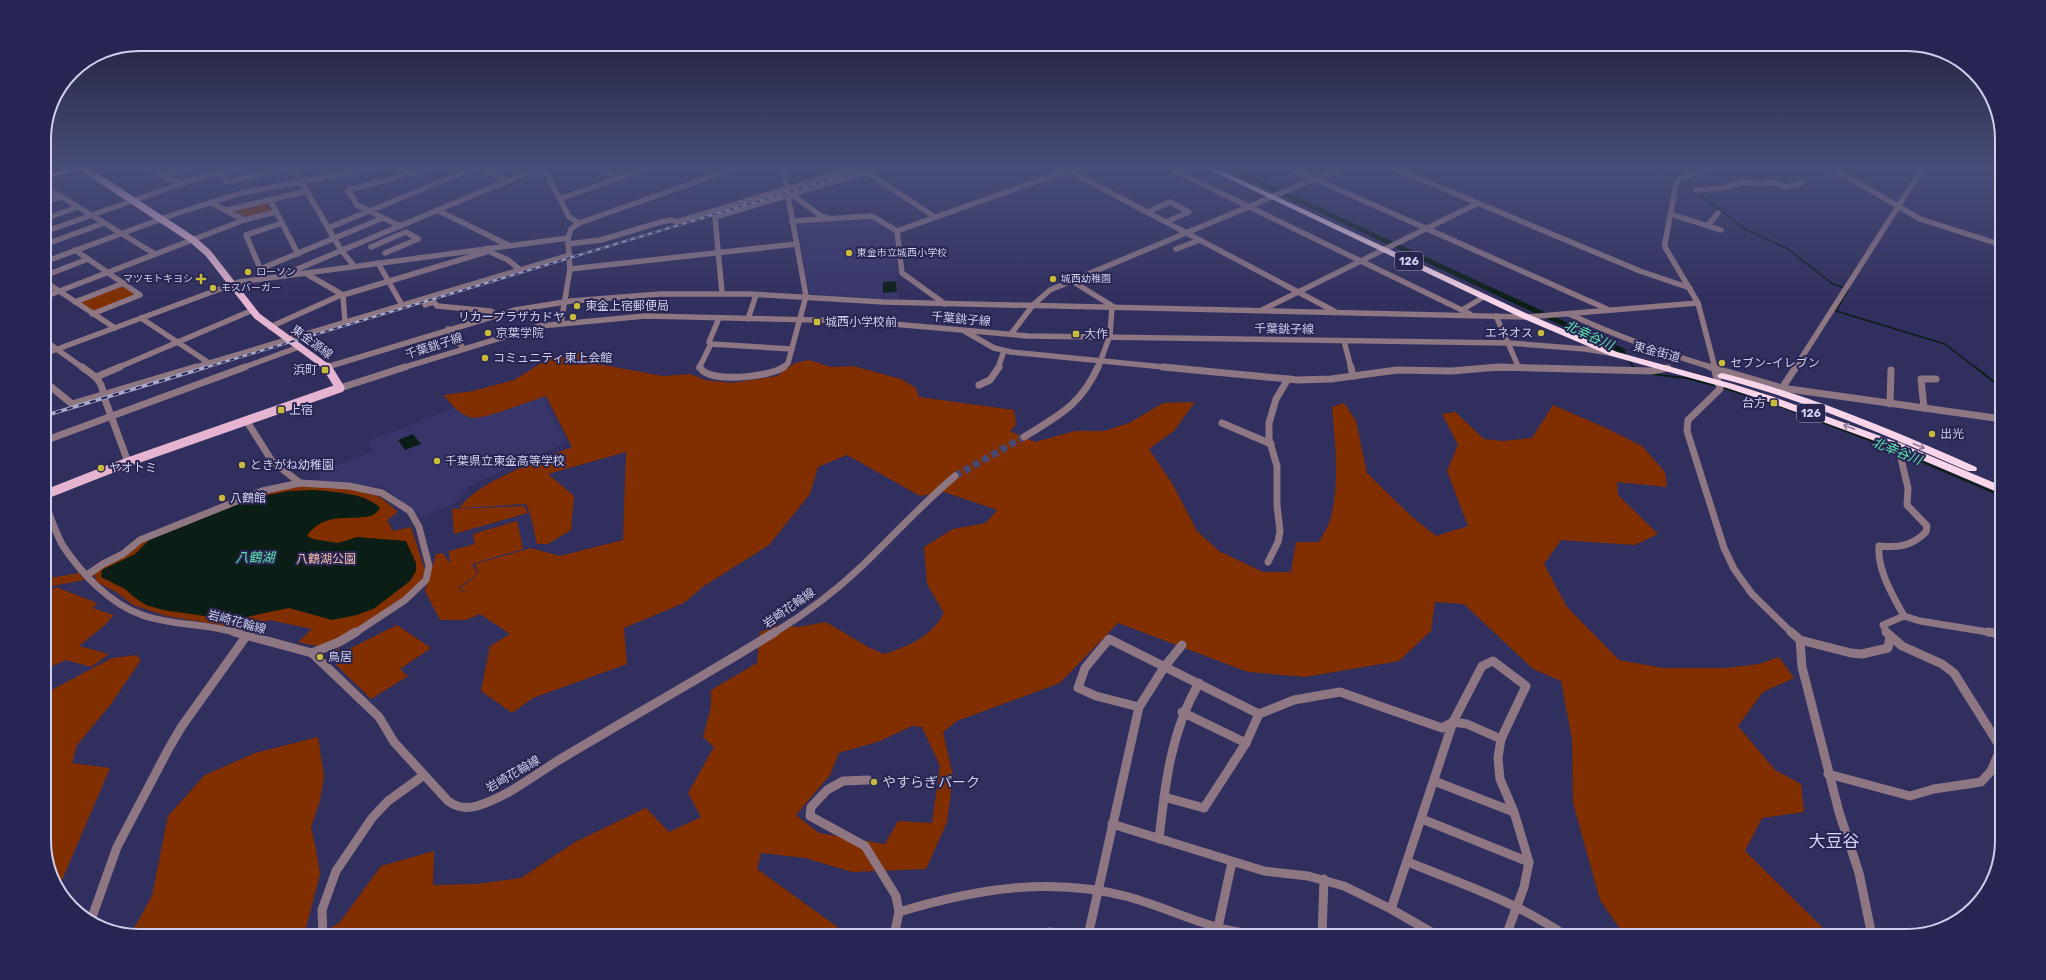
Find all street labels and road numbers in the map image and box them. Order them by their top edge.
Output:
road number: 126 [1395,252,1423,270]
street label: 千葉銚子線 [930,309,992,329]
street label: 千葉銚子線 [1254,321,1314,337]
street label: 東金源線 [288,322,336,362]
street label: 千葉銚子線 [403,330,465,362]
street label: 東金街道 [1632,339,1682,365]
road number: 126 [1797,404,1825,422]
street label: 岩崎花輪線 [760,585,818,631]
street label: 岩崎花輪線 [206,607,268,637]
street label: 岩崎花輪線 [484,753,542,795]

